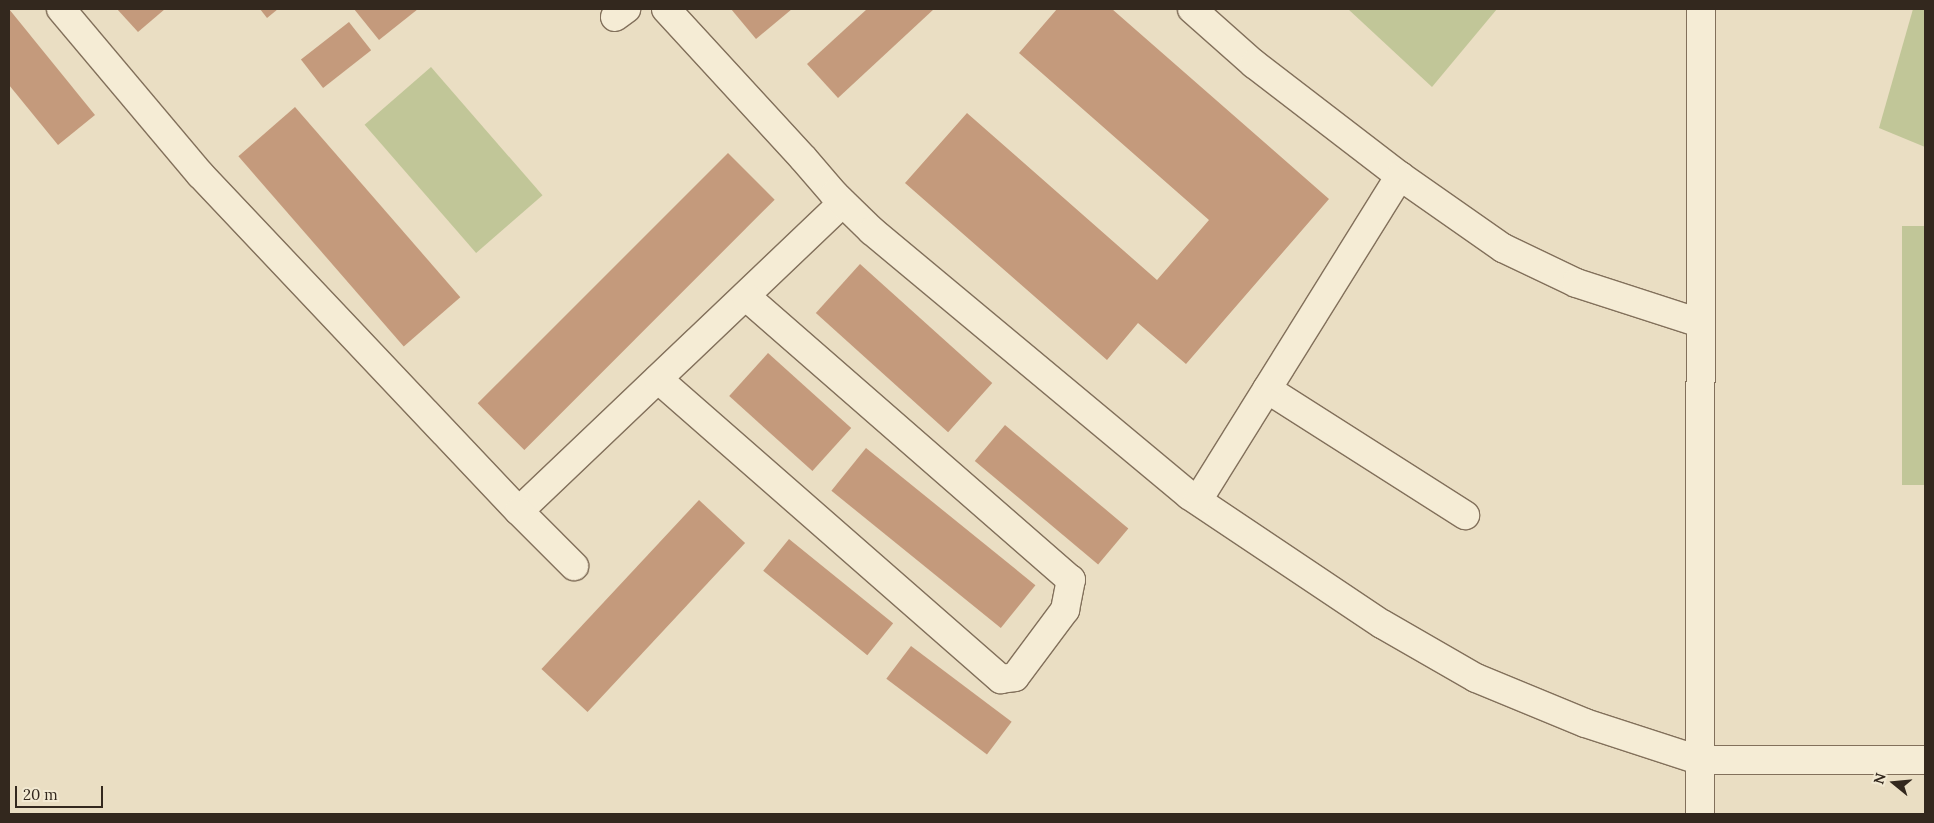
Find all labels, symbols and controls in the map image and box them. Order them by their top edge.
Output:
north arrow [1869,758,1919,808]
text: N [1869,771,1890,786]
scale bar [18,776,105,808]
text: 20 m [23,785,58,804]

